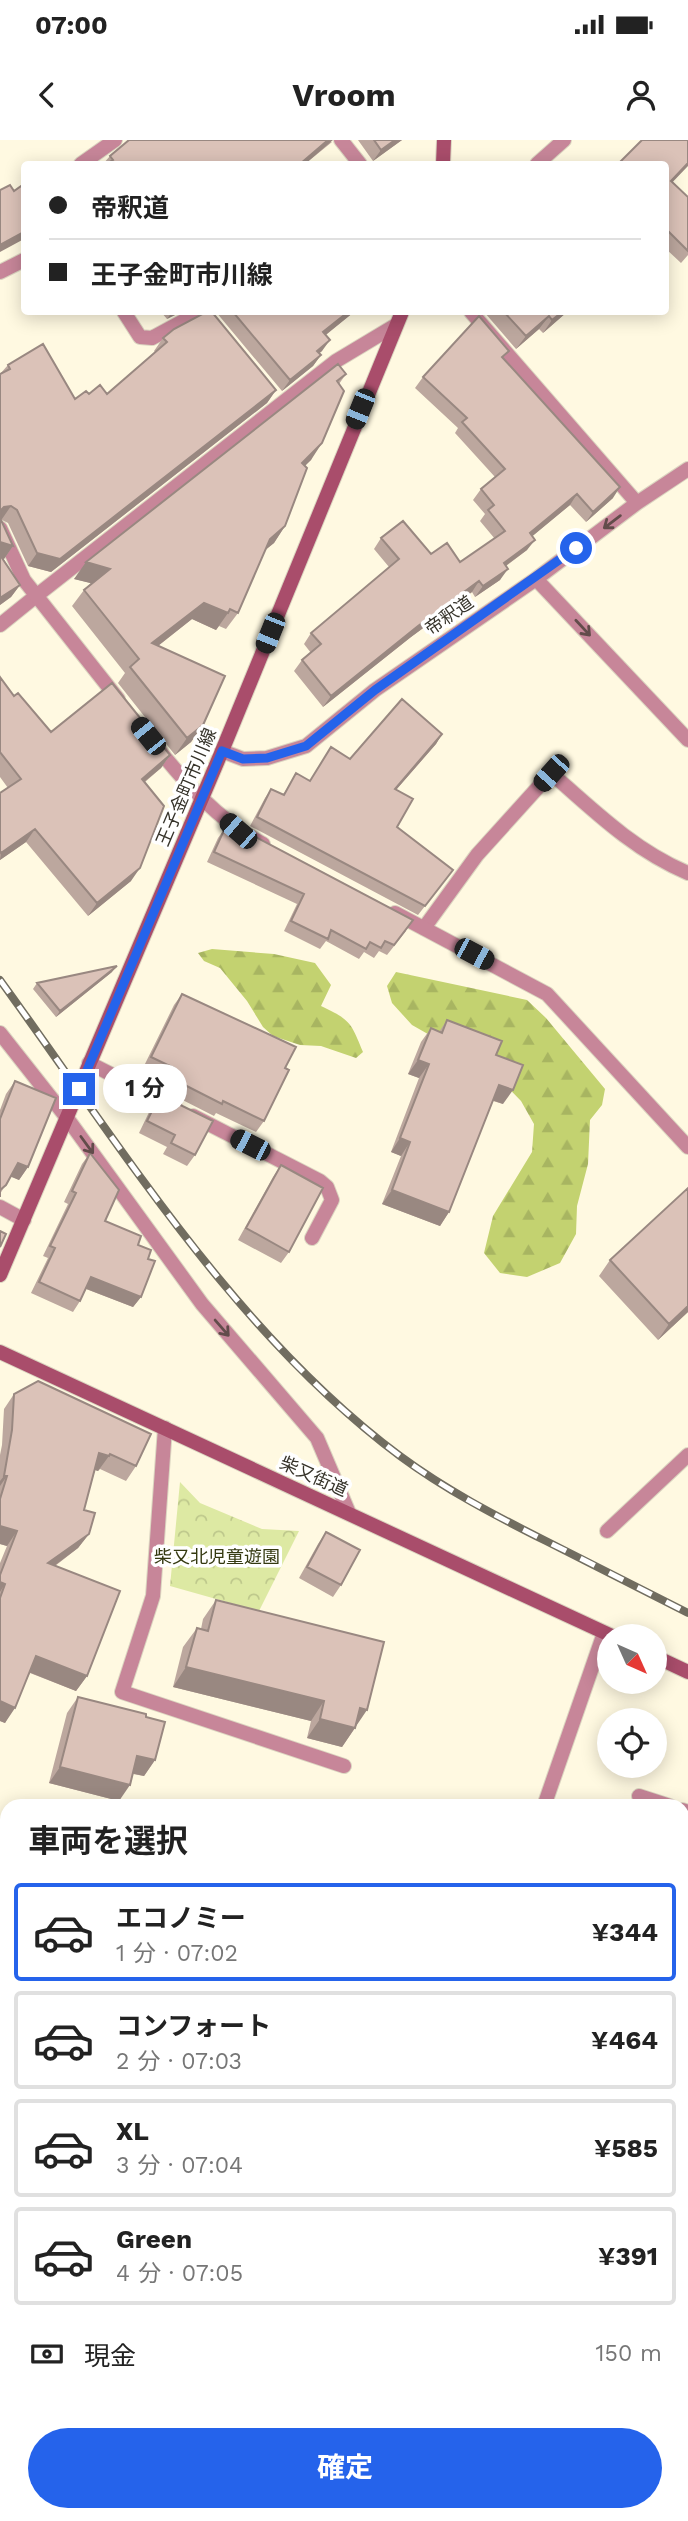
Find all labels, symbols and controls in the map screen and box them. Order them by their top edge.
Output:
text: 07:00 [35,10,108,40]
icon: back [28,76,66,114]
text: Vroom [292,76,396,114]
icon: person [622,76,660,114]
text: 帝釈道 [91,193,169,223]
text: 王子金町市川線 [91,260,273,290]
car [343,386,378,432]
one-way arrow [603,515,622,529]
route start [560,532,592,564]
street label: 帝釈道 [421,591,477,639]
car [253,610,288,656]
one-way arrow [575,619,592,636]
car [127,713,170,759]
street label: 王子金町市川線 [152,725,220,849]
car [530,750,573,796]
car [216,809,261,853]
car [451,935,498,973]
callout: 1 分 [104,1065,188,1114]
route end [63,1073,95,1105]
text: 1 分 [125,1075,165,1102]
car [227,1126,274,1164]
one-way arrow [79,1136,94,1155]
one-way arrow [214,1319,230,1337]
street label: 柴又街道 [277,1452,351,1500]
park label: 柴又北児童遊園 [154,1546,280,1567]
north arrow [597,1624,667,1694]
map controls [597,1624,667,1778]
button: locate [597,1708,667,1778]
text: 車両を選択 [28,1822,188,1860]
icon: car [32,1901,95,1964]
text: エコノミー [116,1903,246,1933]
text: ¥344 [592,1917,658,1947]
text: 1 分 · 07:02 [116,1940,238,1967]
icon: car [32,2009,95,2072]
text: コンフォート [116,2011,271,2041]
text: ¥464 [591,2025,658,2055]
text: 2 分 · 07:03 [116,2048,242,2075]
text: XL [116,2116,149,2146]
icon: car [32,2117,95,2180]
text: ¥585 [594,2133,658,2163]
text: 3 分 · 07:04 [116,2152,243,2179]
text: Green [116,2224,192,2254]
icon: car [32,2225,95,2288]
text: ¥391 [598,2241,658,2271]
text: 4 分 · 07:05 [116,2260,243,2287]
icon: cash [28,2335,66,2373]
text: 150 m [596,2340,662,2367]
text: 現金 [84,2341,136,2371]
button: 確定 [28,2428,662,2508]

